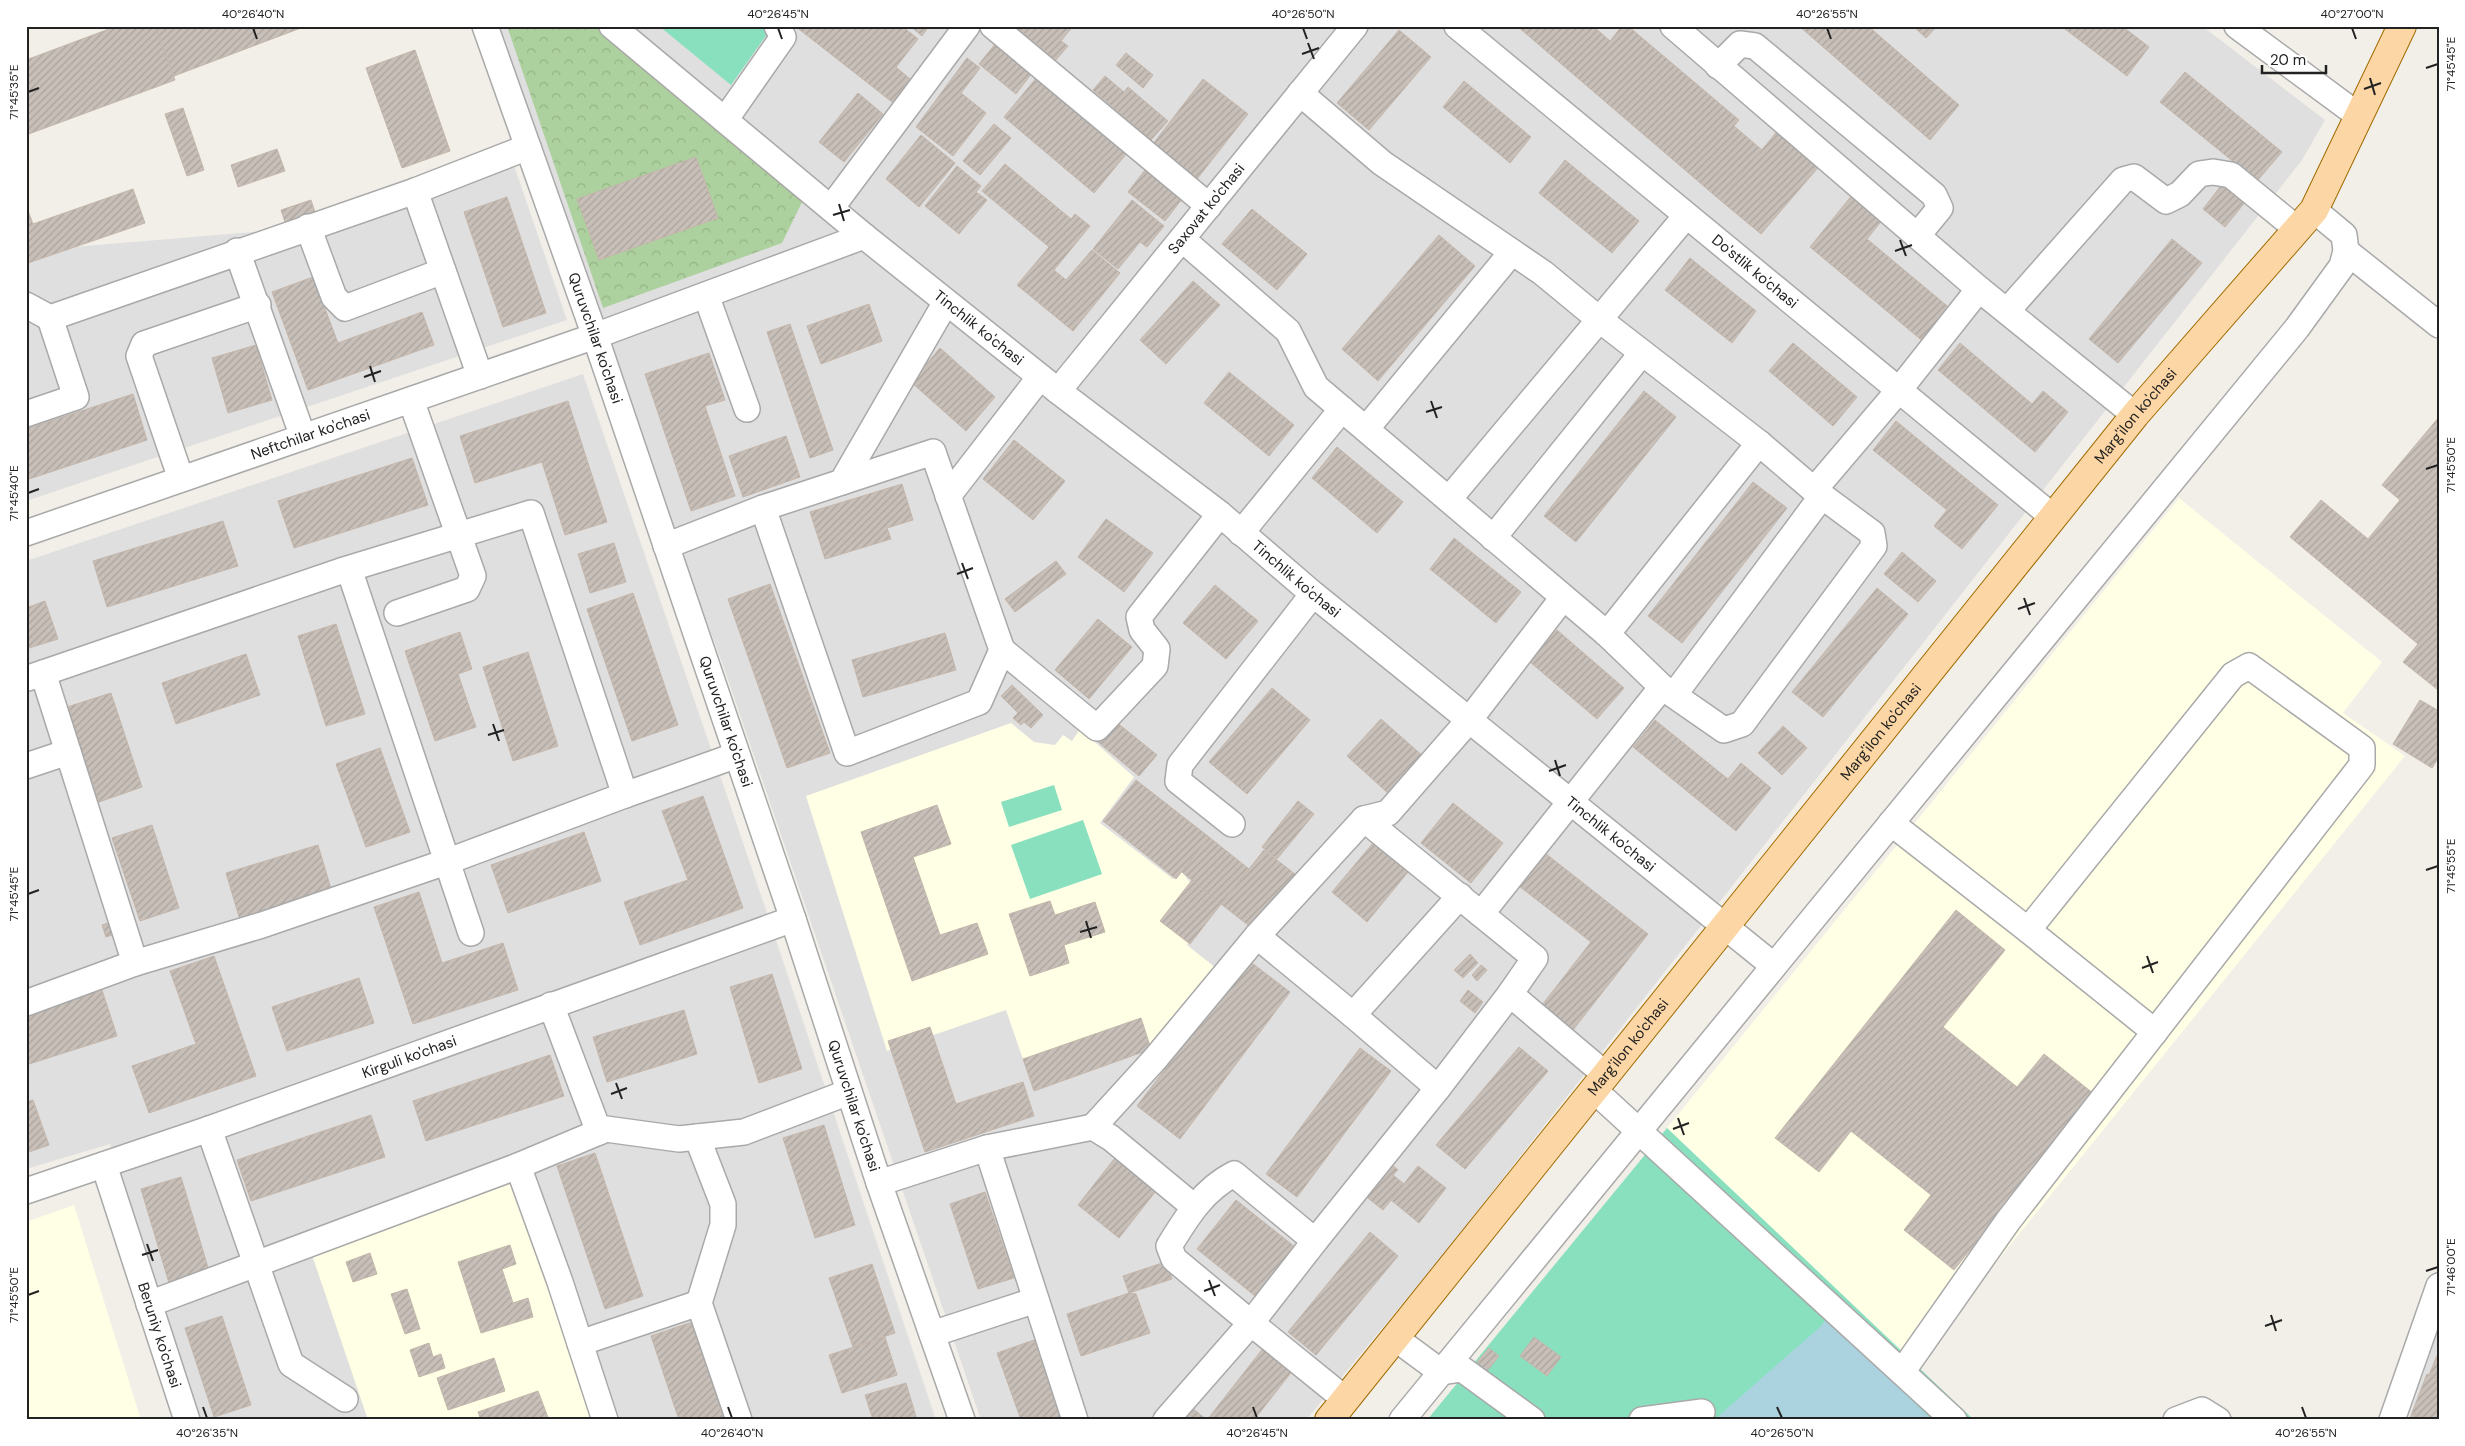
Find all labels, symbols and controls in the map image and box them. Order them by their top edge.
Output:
text: 40°26'40"N [222,6,284,22]
text: 40°26'45"N [747,6,809,22]
text: 40°26'50"N [1272,6,1334,22]
text: 40°26'55"N [1796,6,1858,22]
text: 40°27'00"N [2320,6,2384,22]
text: 71°45'45"E [2443,36,2459,91]
scale bar [2262,42,2326,74]
text: 20 m [2270,50,2306,70]
text: 71°45'35"E [6,64,22,120]
street label: Saxovat ko'chasi [1163,159,1249,258]
street label: Do'stlik ko'chasi [1708,230,1802,313]
street label: Quruvchilar ko'chasi [563,270,627,406]
street label: Tinchlik ko'chasi [930,286,1028,370]
street label: Marg'ilon ko'chasi [2090,364,2181,468]
street label: Neftchilar ko'chasi [248,405,373,464]
text: 71°45'50"E [2443,437,2459,493]
text: 71°45'40"E [6,465,22,521]
street label: Tinchlik ko'chasi [1248,536,1345,622]
street label: Quruvchilar ko'chasi [694,653,757,790]
street label: Marg'ilon ko'chasi [1836,679,1926,785]
street label: Tinchlik ko'chasi [1562,792,1660,877]
text: 71°45'55"E [2443,838,2459,893]
text: 71°45'45"E [6,866,22,921]
street label: Marg'ilon ko'chasi [1583,994,1673,1100]
street label: Kirguli ko'chasi [359,1031,459,1083]
street label: Quruvchilar ko'chasi [823,1037,885,1174]
text: 71°46'00"E [2443,1238,2459,1296]
text: 71°45'50"E [6,1267,22,1323]
street label: Beruniy ko'chasi [133,1280,186,1391]
text: 40°26'35"N [176,1425,238,1441]
text: 40°26'40"N [701,1425,763,1441]
text: 40°26'45"N [1226,1425,1288,1441]
text: 40°26'50"N [1751,1425,1813,1441]
text: 40°26'55"N [2275,1425,2337,1441]

